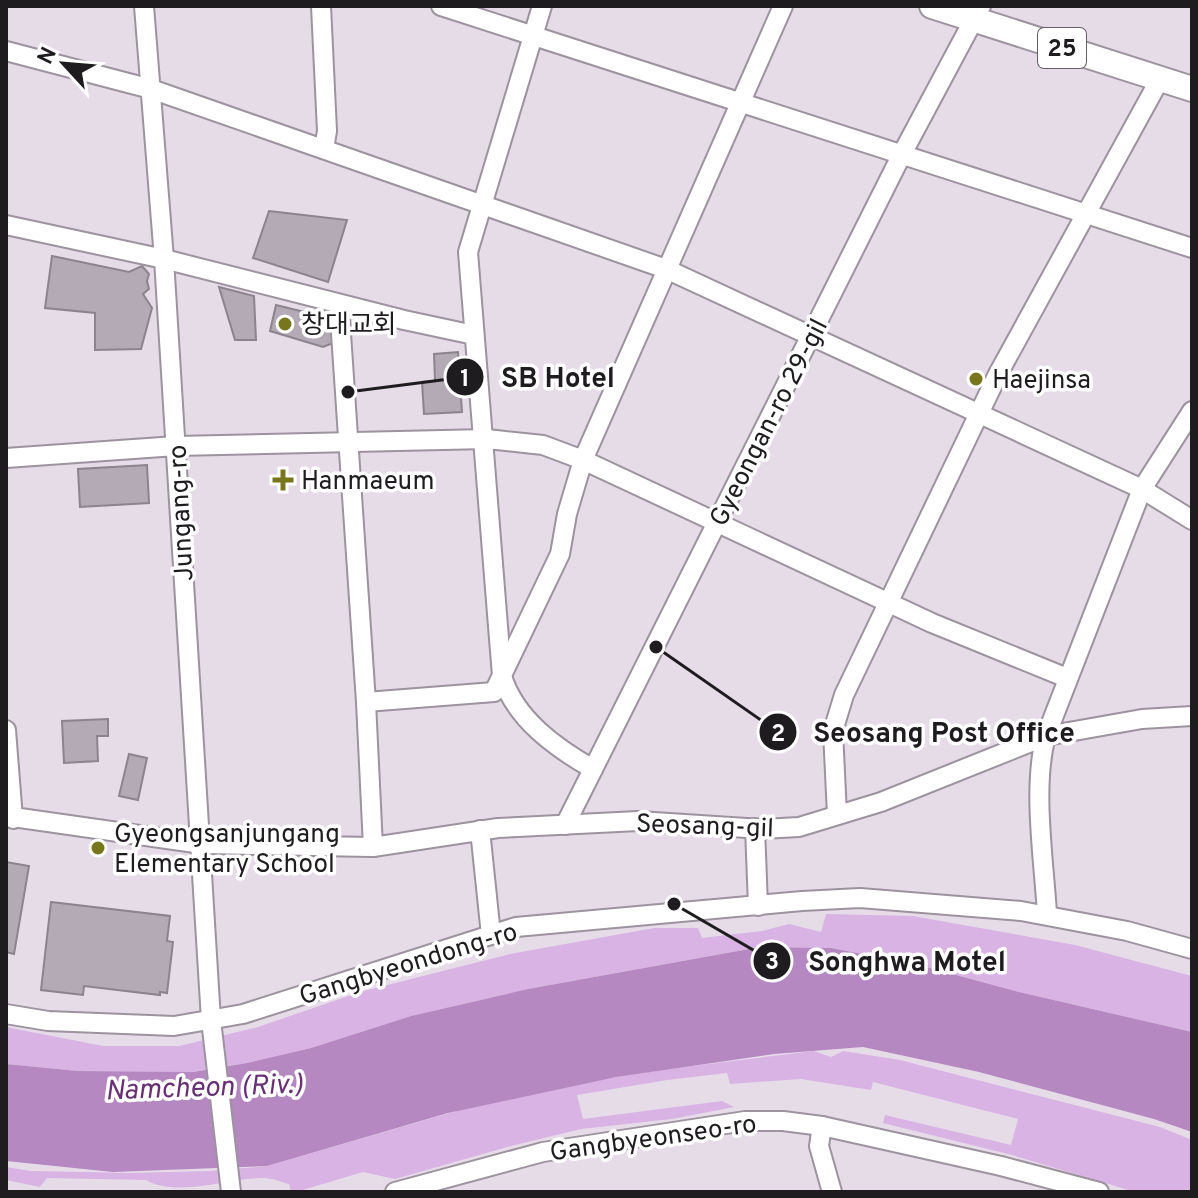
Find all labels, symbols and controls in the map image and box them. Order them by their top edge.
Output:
north arrow [24,24,104,104]
road number: 25 [1038,28,1086,68]
text: N [33,43,64,69]
place label: 창대교회 [301,310,397,343]
street label: Gyeongan-ro 29-gil [704,314,837,533]
marker: 창대교회 [276,315,294,333]
callout: SB Hotel [445,351,631,403]
text: SB Hotel [501,362,615,398]
text: 1 [460,365,470,395]
place label: Haejinsa [992,365,1091,398]
marker: Haejinsa [967,370,985,388]
street label: Jungang-ro [162,444,203,582]
place label: Hanmaeum [301,466,434,499]
marker: Hanmaeum [272,469,294,491]
callout: Seosang Post Office [758,706,1091,758]
text: Seosang Post Office [813,717,1075,753]
text: 2 [771,720,785,750]
street label: Seosang-gil [635,809,774,846]
place label: Gyeongsanjungang Elementary School [114,819,340,882]
marker: Gyeongsanjungang Elementary School [89,839,107,857]
street label: Gangbyeondong-ro [296,917,522,1014]
callout: Songhwa Motel [752,935,1022,987]
text: Songhwa Motel [808,946,1006,982]
text: 3 [765,948,779,978]
water label: Namcheon (Riv.) [105,1068,304,1110]
street label: Gangbyeonseo-ro [548,1109,759,1170]

